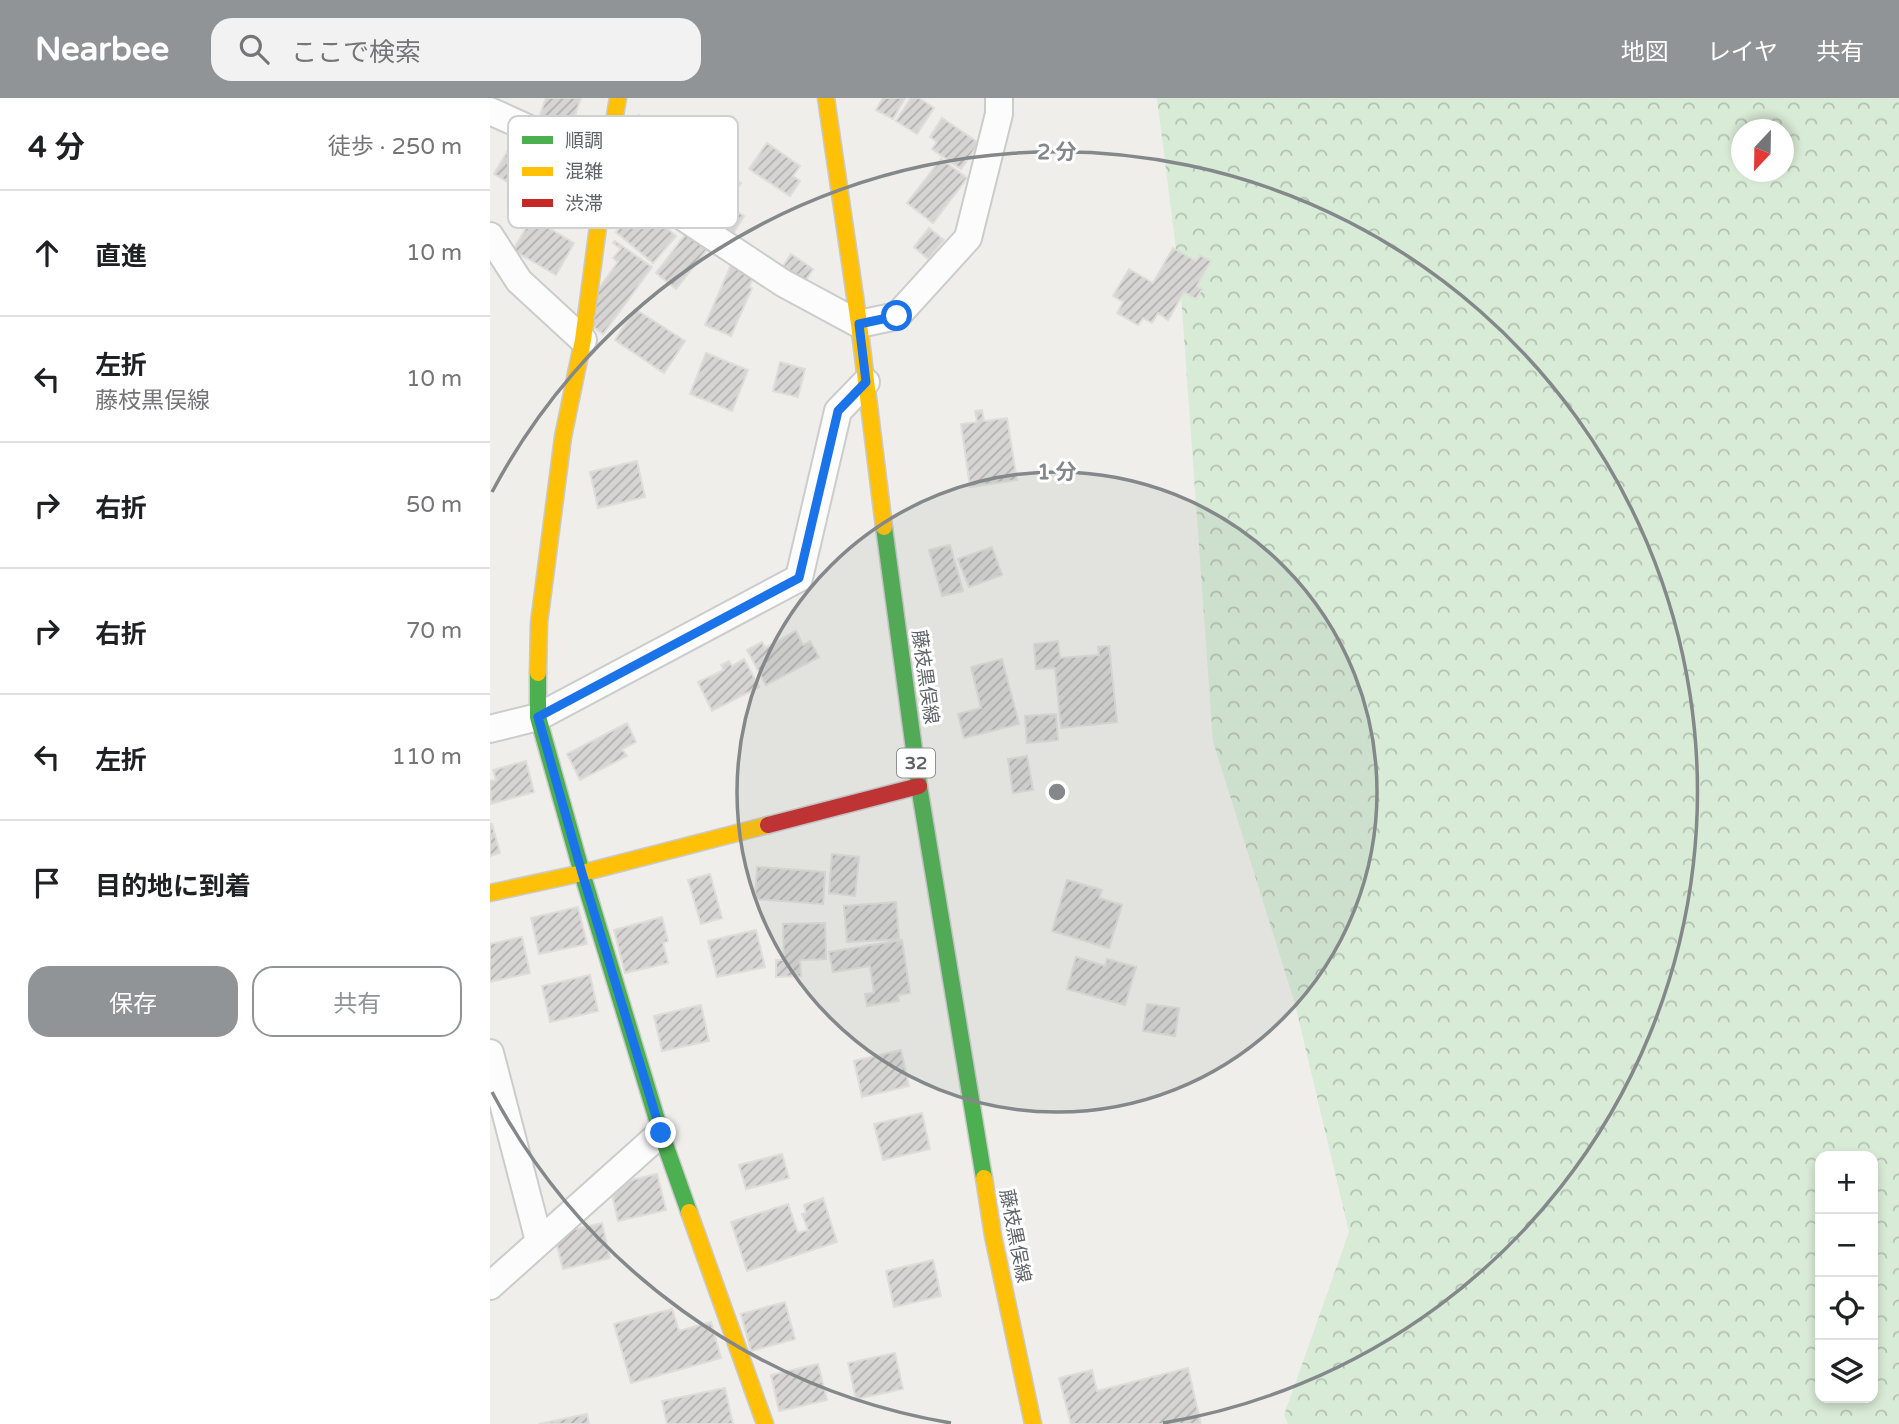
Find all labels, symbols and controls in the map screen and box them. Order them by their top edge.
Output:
search box [211,18,701,81]
text: Nearbee [35,30,169,69]
icon: search [235,30,273,68]
text: ここで検索 [291,37,421,68]
text: 地図 [1621,38,1669,67]
text: レイヤ [1707,38,1778,67]
text: 共有 [1816,38,1864,67]
legend [508,116,738,228]
north arrow [1731,119,1794,182]
text: 4 分 [28,129,85,166]
text: 順調 [565,130,603,152]
text: 徒歩 · 250 m [328,133,462,161]
text: 2 分 [1037,140,1077,165]
text: 混雑 [565,161,603,183]
text: 渋滞 [565,193,603,215]
icon: ahead [28,234,66,272]
text: 10 m [406,239,462,267]
text: 直進 [95,241,147,272]
route start [881,300,912,331]
text: 左折 [95,350,147,381]
icon: left [28,360,66,398]
text: 10 m [406,365,462,393]
text: 藤枝黒俣線 [95,387,210,415]
text: 1 分 [1037,460,1077,485]
icon: right [28,486,66,524]
text: 50 m [406,491,462,519]
text: 右折 [95,493,147,524]
icon: right [28,612,66,650]
text: 70 m [406,617,462,645]
text: 右折 [95,619,147,650]
street label: 藤枝黒俣線 [907,628,943,726]
icon: left [28,738,66,776]
text: 110 m [392,743,462,771]
text: 左折 [95,745,147,776]
road number: 32 [897,748,935,778]
centre of rings [1045,780,1069,804]
icon: arrive [28,864,66,902]
text: 目的地に到着 [95,871,251,902]
button: 保存 [28,966,238,1037]
button: 共有 [252,966,462,1037]
route end [645,1117,676,1148]
map controls [1815,1151,1878,1403]
button: + [1815,1151,1878,1214]
street label: 藤枝黒俣線 [995,1187,1035,1285]
button: − [1815,1214,1878,1277]
button: locate [1815,1277,1878,1340]
button: layers [1815,1340,1878,1403]

